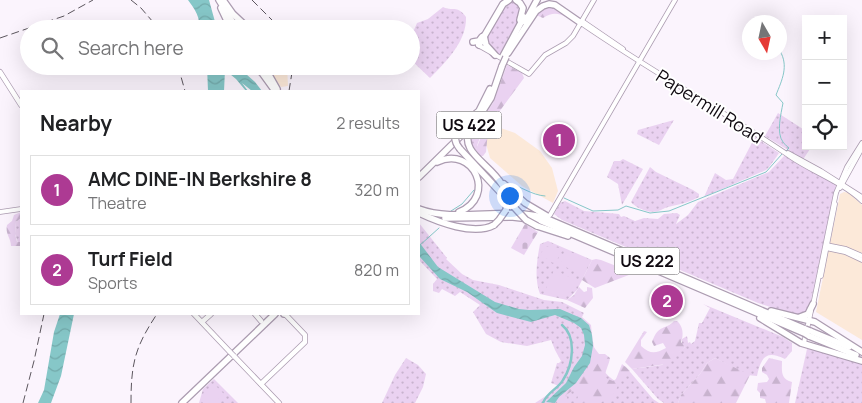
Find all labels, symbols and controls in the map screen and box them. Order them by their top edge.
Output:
north arrow [742,15,787,60]
map controls [802,15,847,150]
button: + [802,15,847,60]
search box [20,20,420,75]
icon: search [38,34,66,62]
text: Search here [78,35,184,61]
button: − [802,60,847,105]
street label: Papermill Road [652,63,768,149]
button: locate [802,105,847,150]
text: Nearby [40,109,112,137]
text: 2 results [336,112,400,134]
road number: US 422 [436,112,502,138]
pin: 1 [543,121,575,159]
text: AMC DINE-IN Berkshire 8 [88,166,312,192]
text: 1 [53,179,61,201]
text: 320 m [355,179,399,201]
your location [497,183,523,209]
text: Theatre [88,192,147,214]
text: Turf Field [88,246,173,272]
road number: US 222 [614,248,680,274]
text: 2 [52,259,62,281]
text: 820 m [354,259,399,281]
text: Sports [88,272,137,294]
pin: 2 [651,282,683,320]

